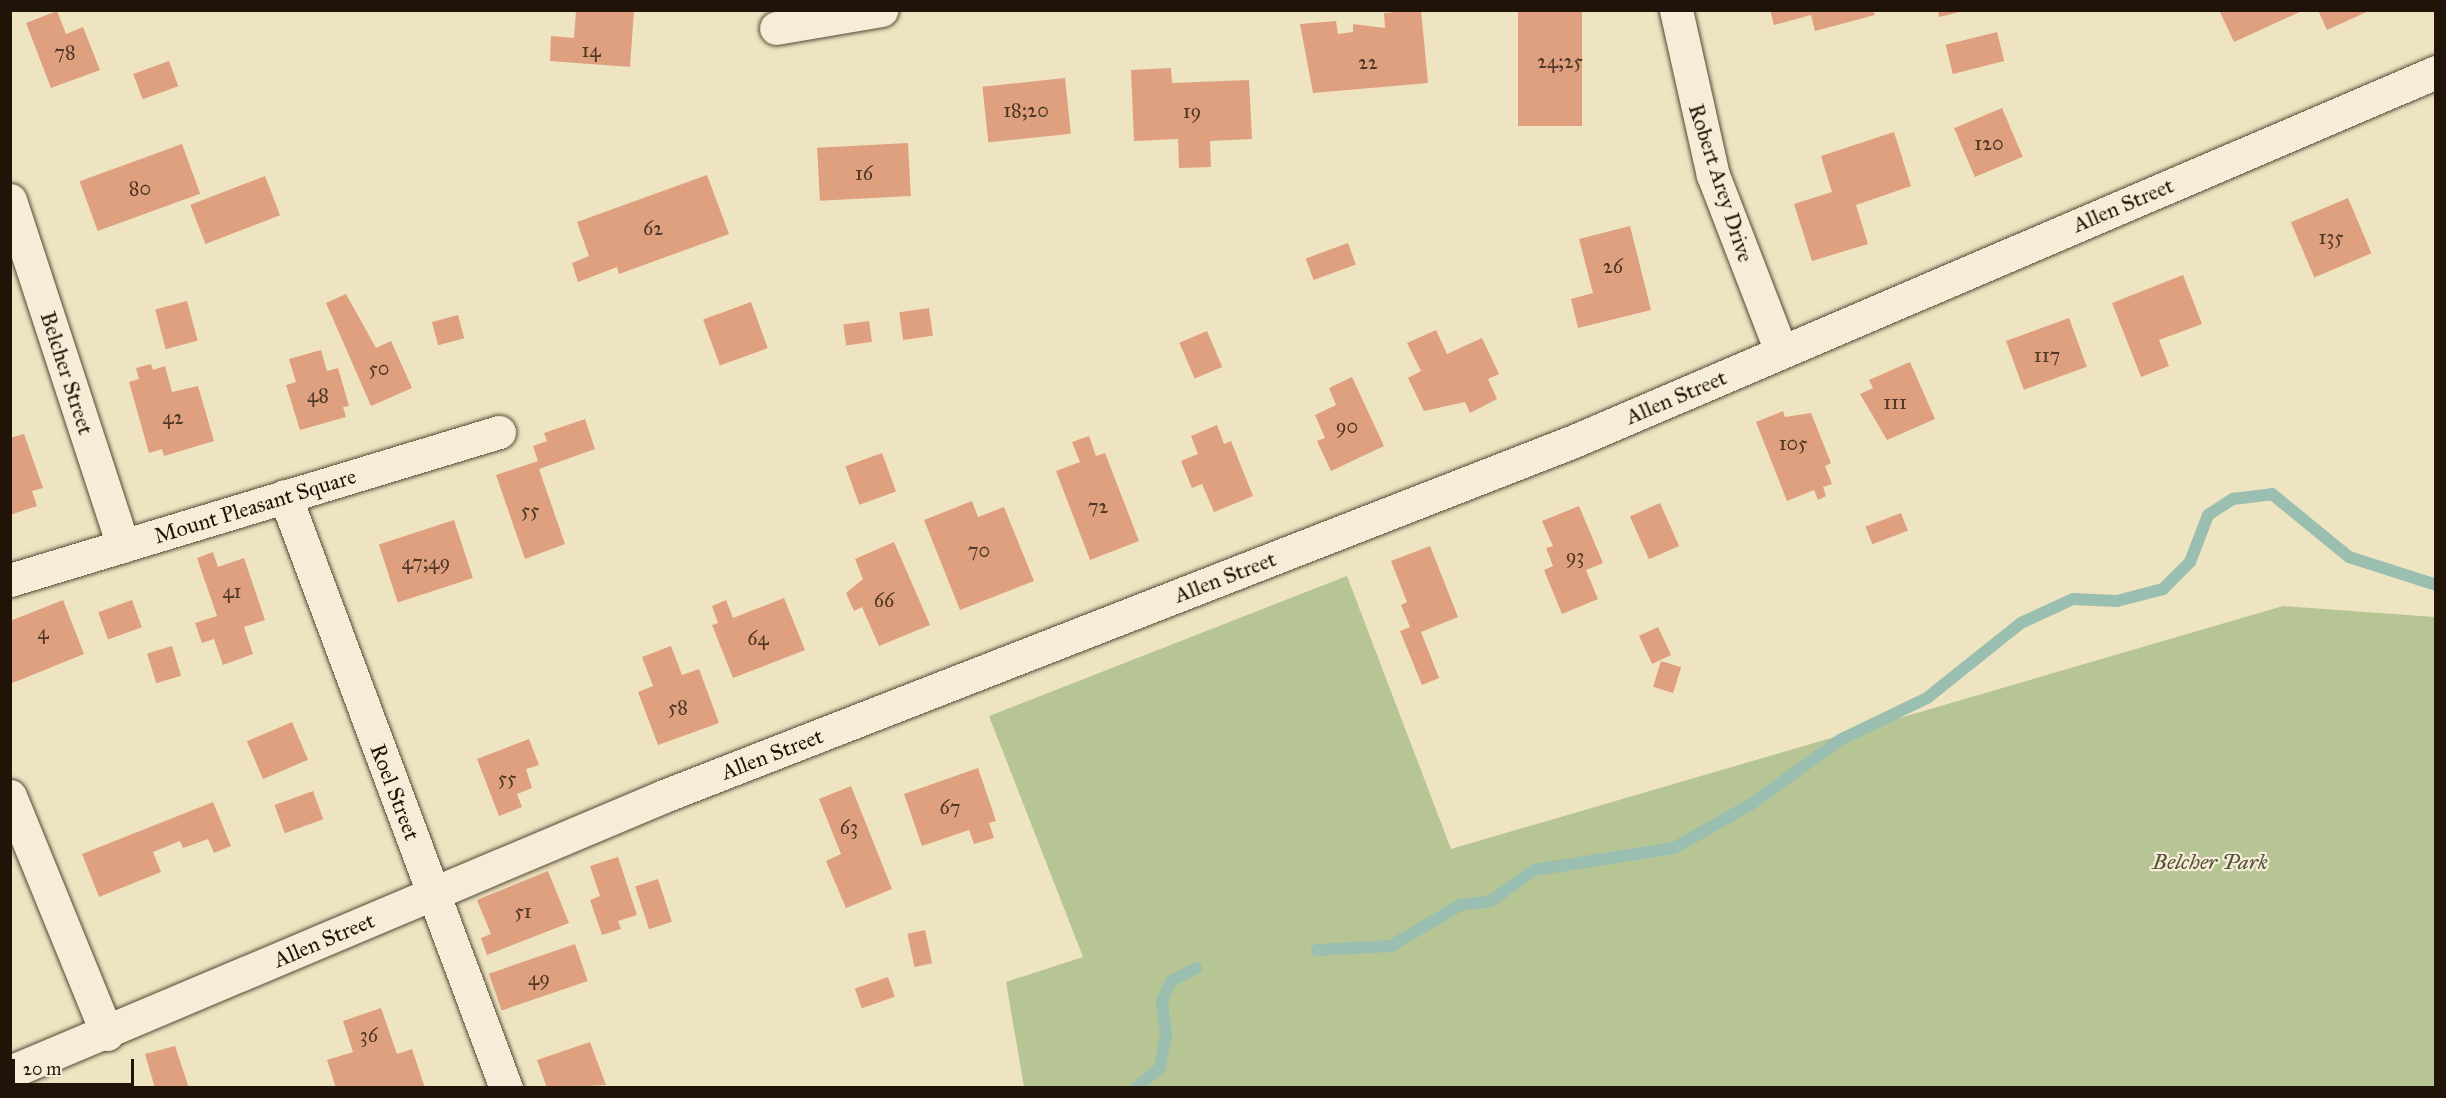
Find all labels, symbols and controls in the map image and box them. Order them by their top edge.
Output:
house number: 14 [581,38,601,62]
house number: 78 [54,40,76,64]
house number: 24;25 [1537,49,1583,73]
house number: 22 [1358,50,1378,74]
house number: 18;20 [1003,98,1049,122]
house number: 19 [1183,99,1201,123]
street label: Robert Arey Drive [1683,100,1759,266]
house number: 120 [1974,131,2004,155]
house number: 16 [855,161,873,185]
street label: Allen Street [2069,172,2177,238]
house number: 80 [129,176,151,200]
house number: 62 [643,216,663,240]
house number: 135 [2318,225,2344,249]
house number: 26 [1603,254,1623,278]
street label: Belcher Street [35,308,99,438]
house number: 117 [2034,343,2060,367]
house number: 50 [369,356,389,380]
street label: Allen Street [1622,364,1730,430]
house number: 48 [307,383,329,407]
house number: 111 [1883,390,1907,414]
house number: 42 [162,405,184,429]
house number: 90 [1336,414,1358,438]
house number: 105 [1779,431,1807,455]
street label: Mount Pleasant Square [151,463,359,549]
house number: 72 [1088,494,1108,518]
house number: 55 [521,498,539,522]
house number: 70 [968,538,990,562]
house number: 93 [1566,544,1584,568]
street label: Allen Street [1170,545,1280,609]
house number: 47;49 [402,550,450,574]
house number: 41 [222,579,242,603]
house number: 66 [874,588,894,612]
house number: 4 [37,620,49,644]
house number: 64 [747,626,769,650]
house number: 58 [668,695,688,719]
street label: Allen Street [717,722,827,786]
street label: Roel Street [365,740,425,844]
house number: 55 [498,766,516,790]
house number: 67 [940,795,960,819]
house number: 63 [840,815,858,839]
park label: Belcher Park [2152,849,2268,875]
house number: 51 [514,899,532,923]
street label: Allen Street [270,907,378,973]
house number: 49 [528,966,550,990]
house number: 36 [360,1023,378,1047]
scale bar [15,1047,136,1085]
text: 20 m [23,1058,61,1080]

